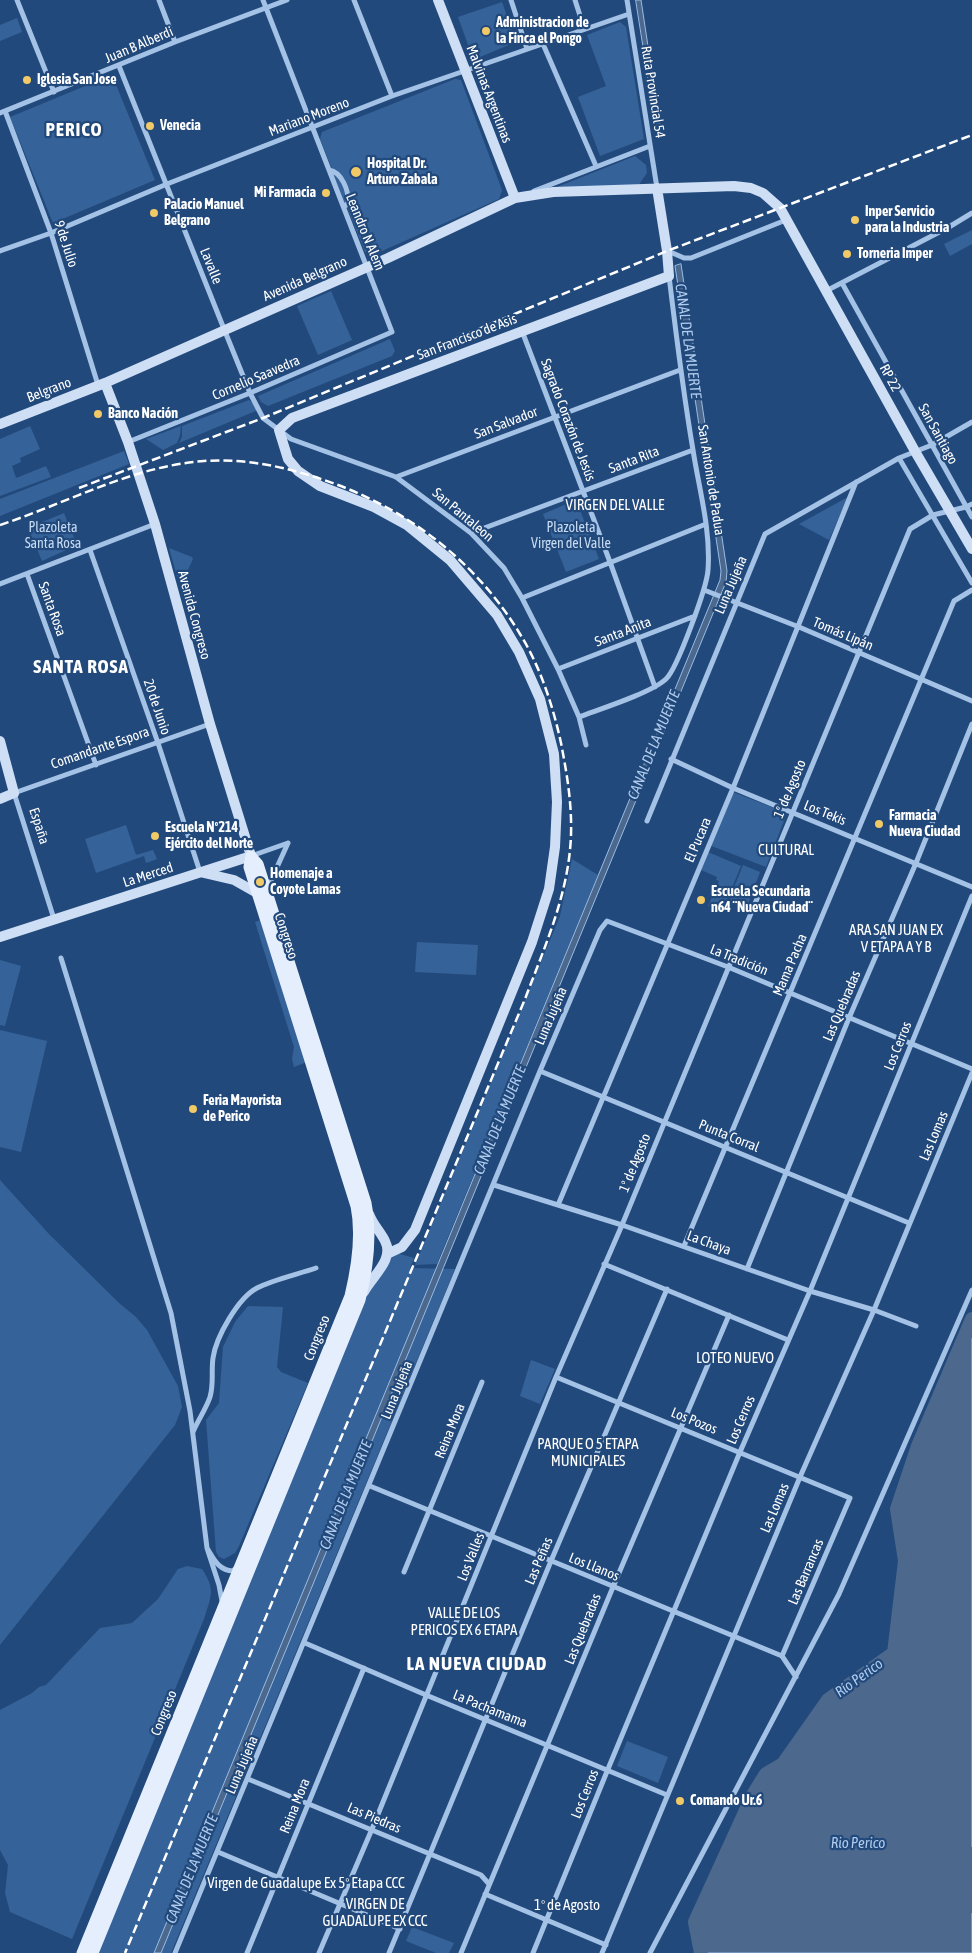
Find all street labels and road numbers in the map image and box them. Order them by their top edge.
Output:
street label: Juan B Alberdi [102,23,176,67]
street label: Malvinas Argentinas [463,43,515,145]
street label: Ruta Provincial 54 [637,45,669,139]
street label: Mariano Moreno [266,94,352,140]
street label: Leandro N Alem [342,191,388,273]
street label: 9 de Julio [51,219,81,269]
street label: Lavalle [196,245,226,287]
street label: Avenida Belgrano [260,253,350,305]
street label: San Francisco de Asis [415,310,519,364]
street label: Cornelio Saavedra [210,352,302,404]
street label: Sagrado Corazón de Jesús [537,356,599,484]
street label: RP 22 [876,361,904,395]
street label: Belgrano [24,374,74,406]
street label: San Santiago [915,401,961,467]
street label: San Salvador [472,403,540,443]
street label: San Antonio de Padua [694,424,728,536]
street label: Santa Rita [607,443,661,477]
street label: San Pantaleon [429,485,497,545]
street label: Luna Jujeña [711,553,751,617]
street label: Avenida Congreso [174,569,214,661]
street label: Santa Rosa [34,579,70,639]
street label: Santa Anita [592,614,654,650]
street label: Tomás Lipán [810,614,876,654]
street label: 20 de Junio [140,677,174,737]
street label: Comandante Espora [49,723,151,773]
street label: 1º de Agosto [770,757,810,821]
street label: Los Tekis [801,797,849,829]
street label: España [25,806,53,846]
street label: El Pucara [681,815,715,865]
street label: La Merced [121,859,175,891]
street label: Congreso [271,911,301,961]
street label: Mama Pacha [769,931,811,999]
street label: La Tradición [708,941,770,979]
street label: Las Quebradas [820,968,864,1044]
street label: Luna Jujeña [531,984,571,1048]
street label: Los Cerros [881,1019,915,1073]
street label: Las Lomas [916,1109,952,1163]
street label: Punta Corral [696,1116,762,1156]
street label: 1º de Agosto [616,1131,654,1195]
street label: La Chaya [685,1227,733,1259]
street label: Congreso [300,1313,334,1363]
street label: Luna Jujeña [378,1358,416,1422]
street label: Los Cerros [723,1393,759,1447]
street label: Reina Mora [431,1401,469,1461]
street label: Los Pozos [668,1404,720,1438]
street label: Las Lomas [757,1481,793,1535]
street label: Los Valles [454,1530,488,1584]
street label: Las Peñas [521,1535,557,1587]
street label: Las Barrancas [785,1537,827,1607]
street label: Los Llanos [566,1549,622,1585]
street label: Las Quebradas [561,1591,605,1667]
street label: La Pachamama [450,1686,530,1732]
street label: Congreso [147,1688,181,1738]
street label: Luna Jujeña [222,1733,262,1797]
street label: Los Cerros [568,1767,602,1821]
street label: Reina Mora [276,1776,314,1836]
street label: Las Piedras [345,1799,403,1837]

